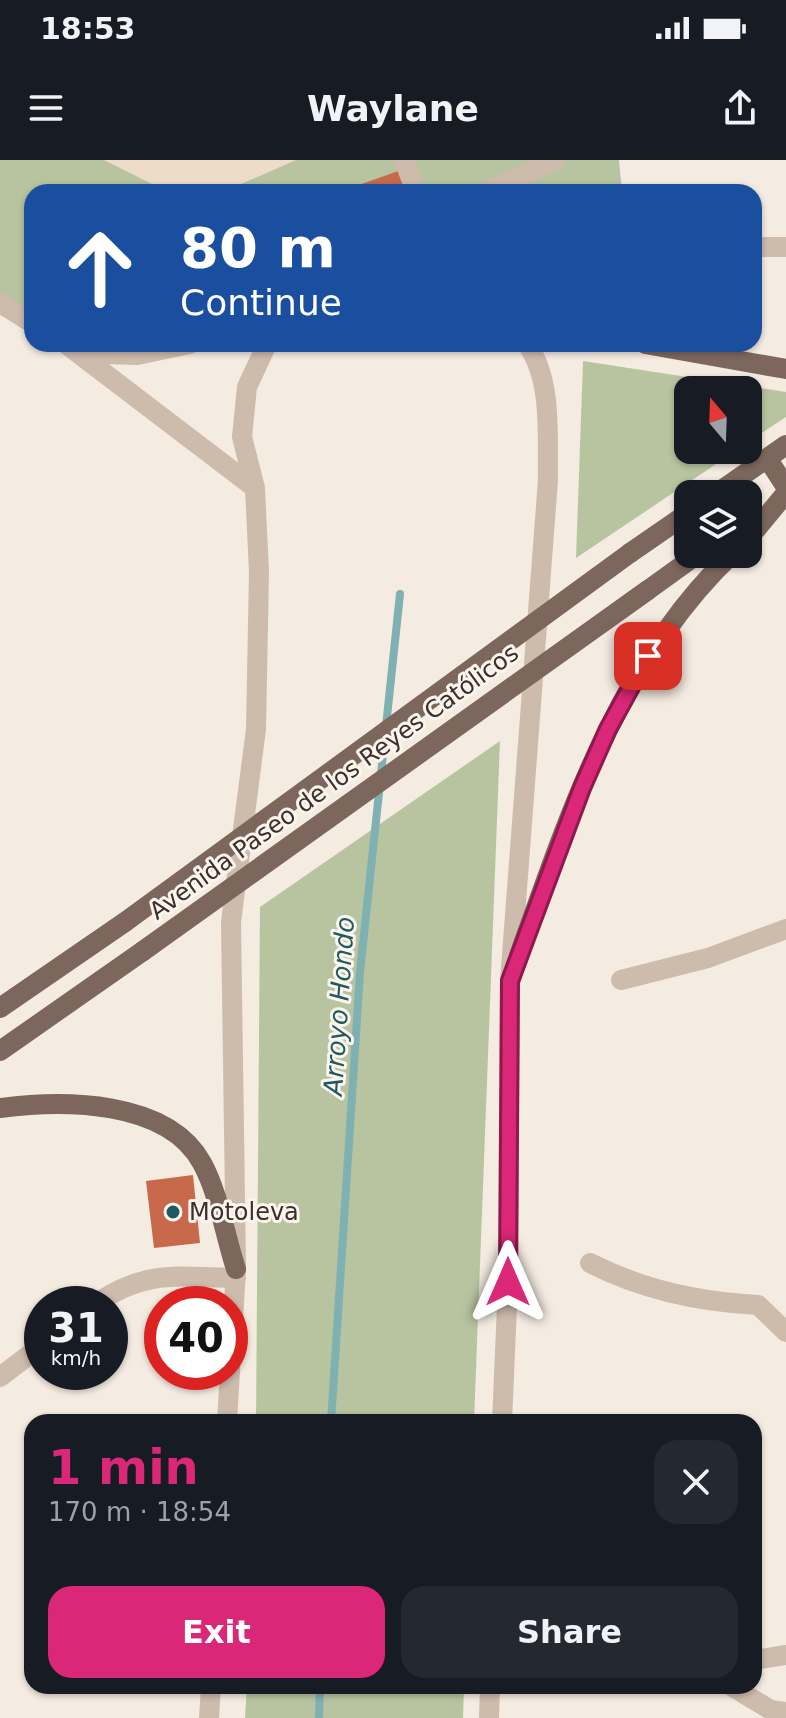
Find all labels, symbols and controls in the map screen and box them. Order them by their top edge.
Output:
text: 18:53 [40,11,136,46]
icon: menu [24,86,68,130]
icon: share [718,86,762,130]
text: Waylane [307,88,479,129]
text: 80 m [180,215,336,280]
icon: ahead [48,216,152,320]
text: Continue [180,282,342,323]
north arrow [674,376,762,464]
map controls [674,376,762,568]
button: layers [674,480,762,568]
pin [614,622,682,690]
icon: arrive [626,634,670,678]
street label: Avenida Paseo de los Reyes Católicos [144,639,524,925]
water label: Arroyo Hondo [318,916,360,1098]
place label: Motoleva [189,1198,299,1226]
marker: Motoleva [164,1203,182,1221]
position arrow [466,1240,550,1324]
speed limit sign: 40 [144,1286,248,1390]
text: 31 [48,1305,104,1351]
text: km/h [51,1346,101,1370]
text: 1 min [48,1439,199,1495]
button: close [654,1440,738,1524]
text: 170 m · 18:54 [48,1497,231,1527]
button: Exit [48,1586,385,1678]
button: Share [401,1586,738,1678]

